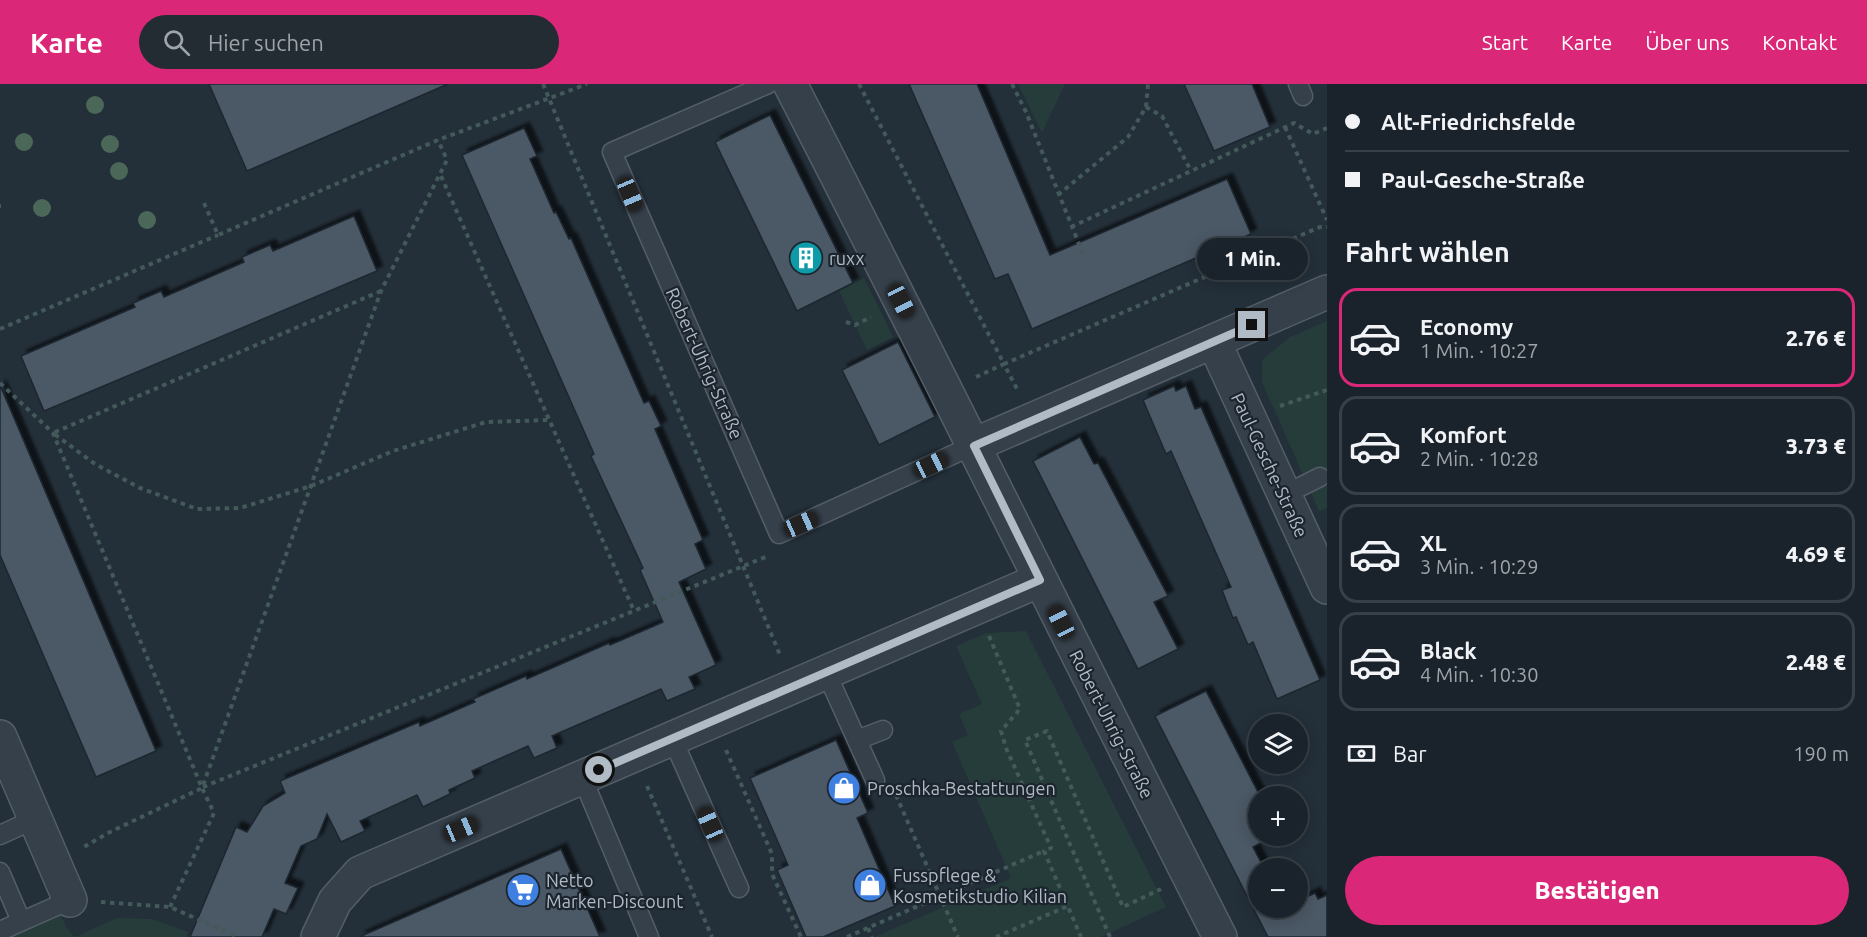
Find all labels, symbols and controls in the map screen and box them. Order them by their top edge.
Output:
search box [139,15,559,69]
icon: search [160,26,193,59]
text: Karte [30,27,103,58]
text: Hier suchen [208,30,324,55]
text: Start [1482,30,1528,54]
text: Karte [1561,30,1612,54]
text: Über uns [1645,30,1729,54]
text: Kontakt [1762,30,1837,54]
text: Alt-Friedrichsfelde [1381,109,1576,134]
text: Paul-Gesche-Straße [1381,167,1585,192]
car [615,174,645,214]
text: Fahrt wählen [1345,237,1510,267]
callout: 1 Min. [1196,238,1308,280]
building icon: ruxx [788,240,824,276]
text: 1 Min. [1224,247,1281,270]
place label: ruxx [829,248,865,268]
car [885,281,917,321]
street label: Robert-Uhrig-Straße [663,284,747,442]
route end [1238,311,1265,338]
icon: car [1348,311,1402,365]
text: Economy [1420,314,1513,339]
text: 2.76 € [1786,325,1846,350]
text: 1 Min. · 10:27 [1420,339,1539,362]
street label: Paul-Gesche-Straße [1228,390,1312,540]
icon: car [1348,419,1402,473]
text: Komfort [1420,422,1507,447]
text: 3.73 € [1786,433,1846,458]
text: 2 Min. · 10:28 [1420,447,1539,470]
car [911,449,951,481]
car [781,508,821,540]
icon: car [1348,527,1402,581]
text: XL [1420,530,1447,555]
text: 4.69 € [1786,541,1846,566]
text: 3 Min. · 10:29 [1420,555,1539,578]
car [1045,602,1077,642]
icon: car [1348,635,1402,689]
text: Black [1420,638,1477,663]
street label: Robert-Uhrig-Straße [1066,647,1158,801]
text: 2.48 € [1786,649,1846,674]
text: 4 Min. · 10:30 [1420,663,1539,686]
map controls [1248,714,1308,918]
button: layers [1248,714,1308,774]
icon: cash [1345,737,1378,770]
text: Bar [1393,741,1427,766]
text: 190 m [1793,742,1849,765]
route start [585,756,612,783]
shop icon: Proschka-Bestattungen [826,770,862,806]
place label: Proschka-Bestattungen [867,778,1056,798]
button: + [1248,786,1308,846]
car [694,804,726,844]
car [441,814,481,844]
button: Bestätigen [1345,856,1849,925]
button: − [1248,858,1308,918]
place label: Fusspflege & Kosmetikstudio Kilian [893,865,1067,906]
shop icon: Fusspflege & Kosmetikstudio Kilian [852,867,888,903]
place label: Netto Marken-Discount [546,870,683,911]
supermarket icon: Netto Marken-Discount [505,872,541,908]

